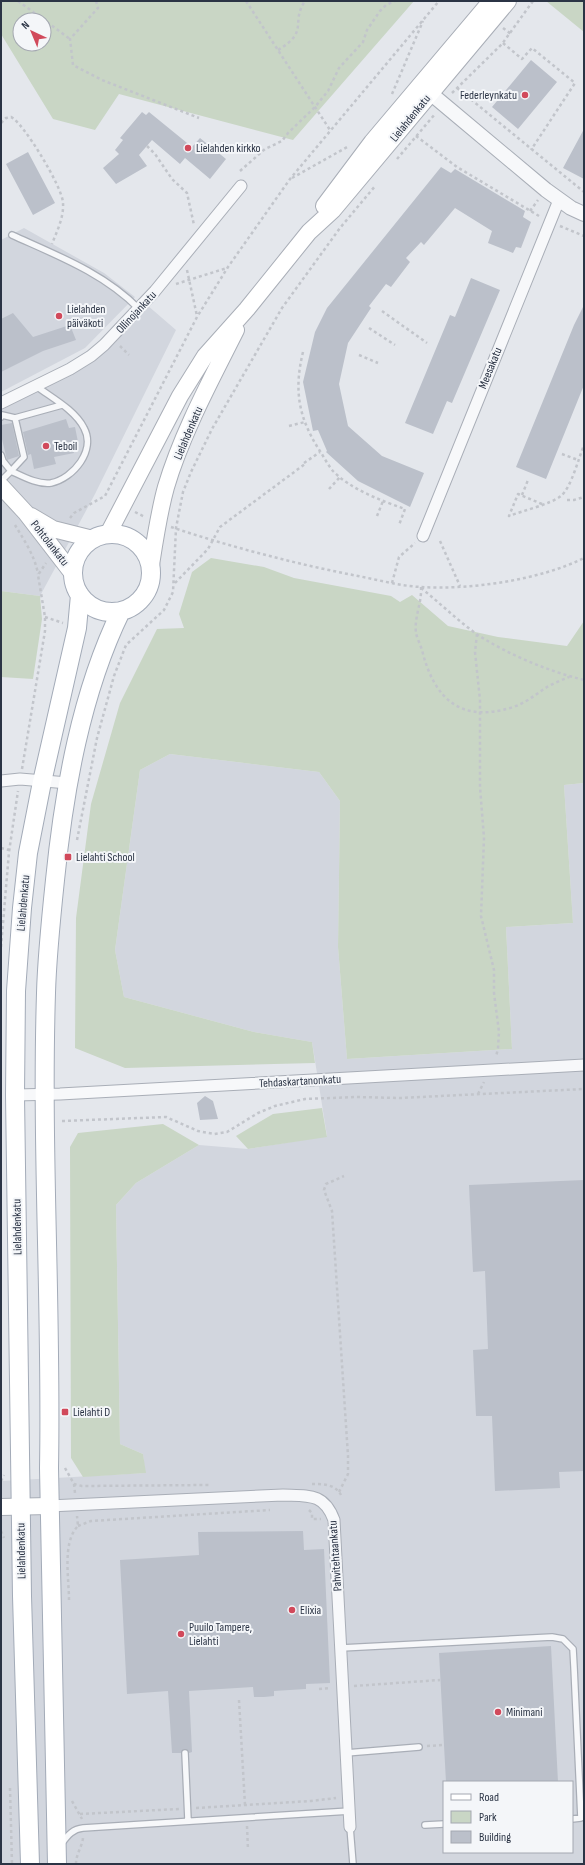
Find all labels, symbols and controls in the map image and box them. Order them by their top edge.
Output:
north arrow [12,12,52,52]
text: N [19,18,32,32]
place label: Federleynkatu [460,88,517,103]
marker: Federleynkatu [520,90,530,100]
street label: Lielahdenkatu [387,92,434,145]
place label: Lielahden kirkko [196,141,261,156]
marker: Lielahden kirkko [183,143,193,153]
street label: Ollinojankatu [113,288,160,337]
place label: Lielahden päiväkoti [67,302,105,331]
marker: Lielahden päiväkoti [54,311,64,321]
street label: Meesakatu [475,345,506,391]
street label: Lielahdenkatu [171,404,206,462]
place label: Teboil [54,439,77,454]
marker: Teboil [41,441,51,451]
street label: Pohtolankatu [27,518,72,569]
place label: Lielahti School [76,850,135,865]
marker: Lielahti School [63,852,73,862]
street label: Lielahdenkatu [14,874,33,932]
street label: Tehdaskartanonkatu [259,1072,341,1091]
street label: Lielahdenkatu [10,1199,25,1255]
place label: Lielahti D [73,1405,110,1420]
marker: Lielahti D [60,1407,70,1417]
street label: Pahvitehtaankatu [326,1520,345,1592]
street label: Lielahdenkatu [14,1523,29,1579]
place label: Elixia [300,1603,321,1618]
marker: Elixia [287,1605,297,1615]
place label: Puuilo Tampere, Lielahti [189,1620,252,1649]
marker: Puuilo Tampere, Lielahti [176,1629,186,1639]
place label: Minimani [506,1705,542,1720]
marker: Minimani [493,1707,503,1717]
legend [443,1781,573,1853]
text: Road [479,1790,499,1805]
text: Park [479,1810,497,1825]
text: Building [479,1830,511,1845]

